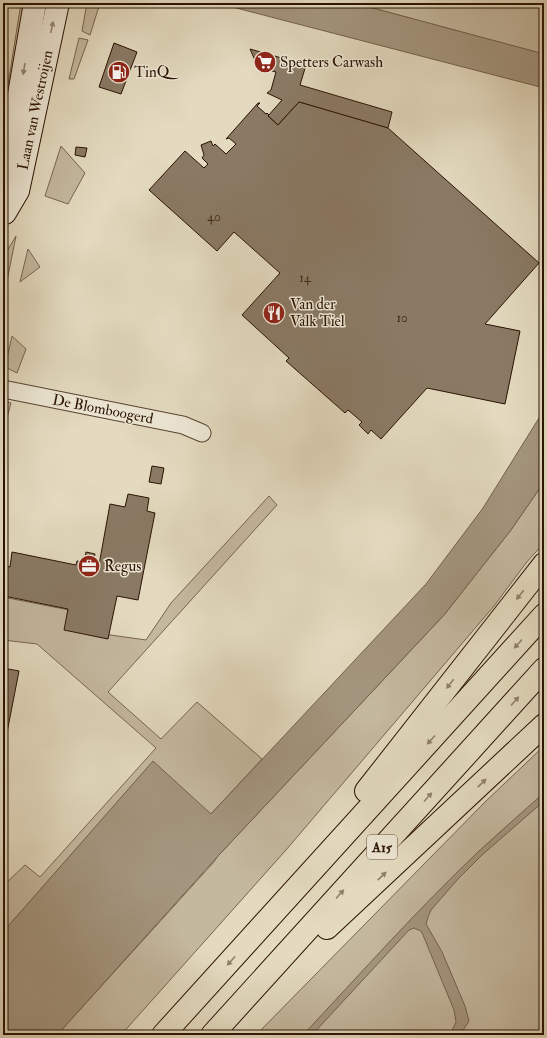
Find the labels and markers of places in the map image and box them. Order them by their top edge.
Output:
supermarket icon: Spetters Carwash [252,49,278,75]
place label: Spetters Carwash [280,53,383,73]
fuel station icon: TinQ [106,59,132,85]
place label: TinQ [134,63,179,82]
place label: Van der Valk Tiel [290,295,345,331]
restaurant icon: Van der Valk Tiel [261,300,287,326]
office icon: Regus [76,553,102,579]
place label: Regus [104,557,141,576]

